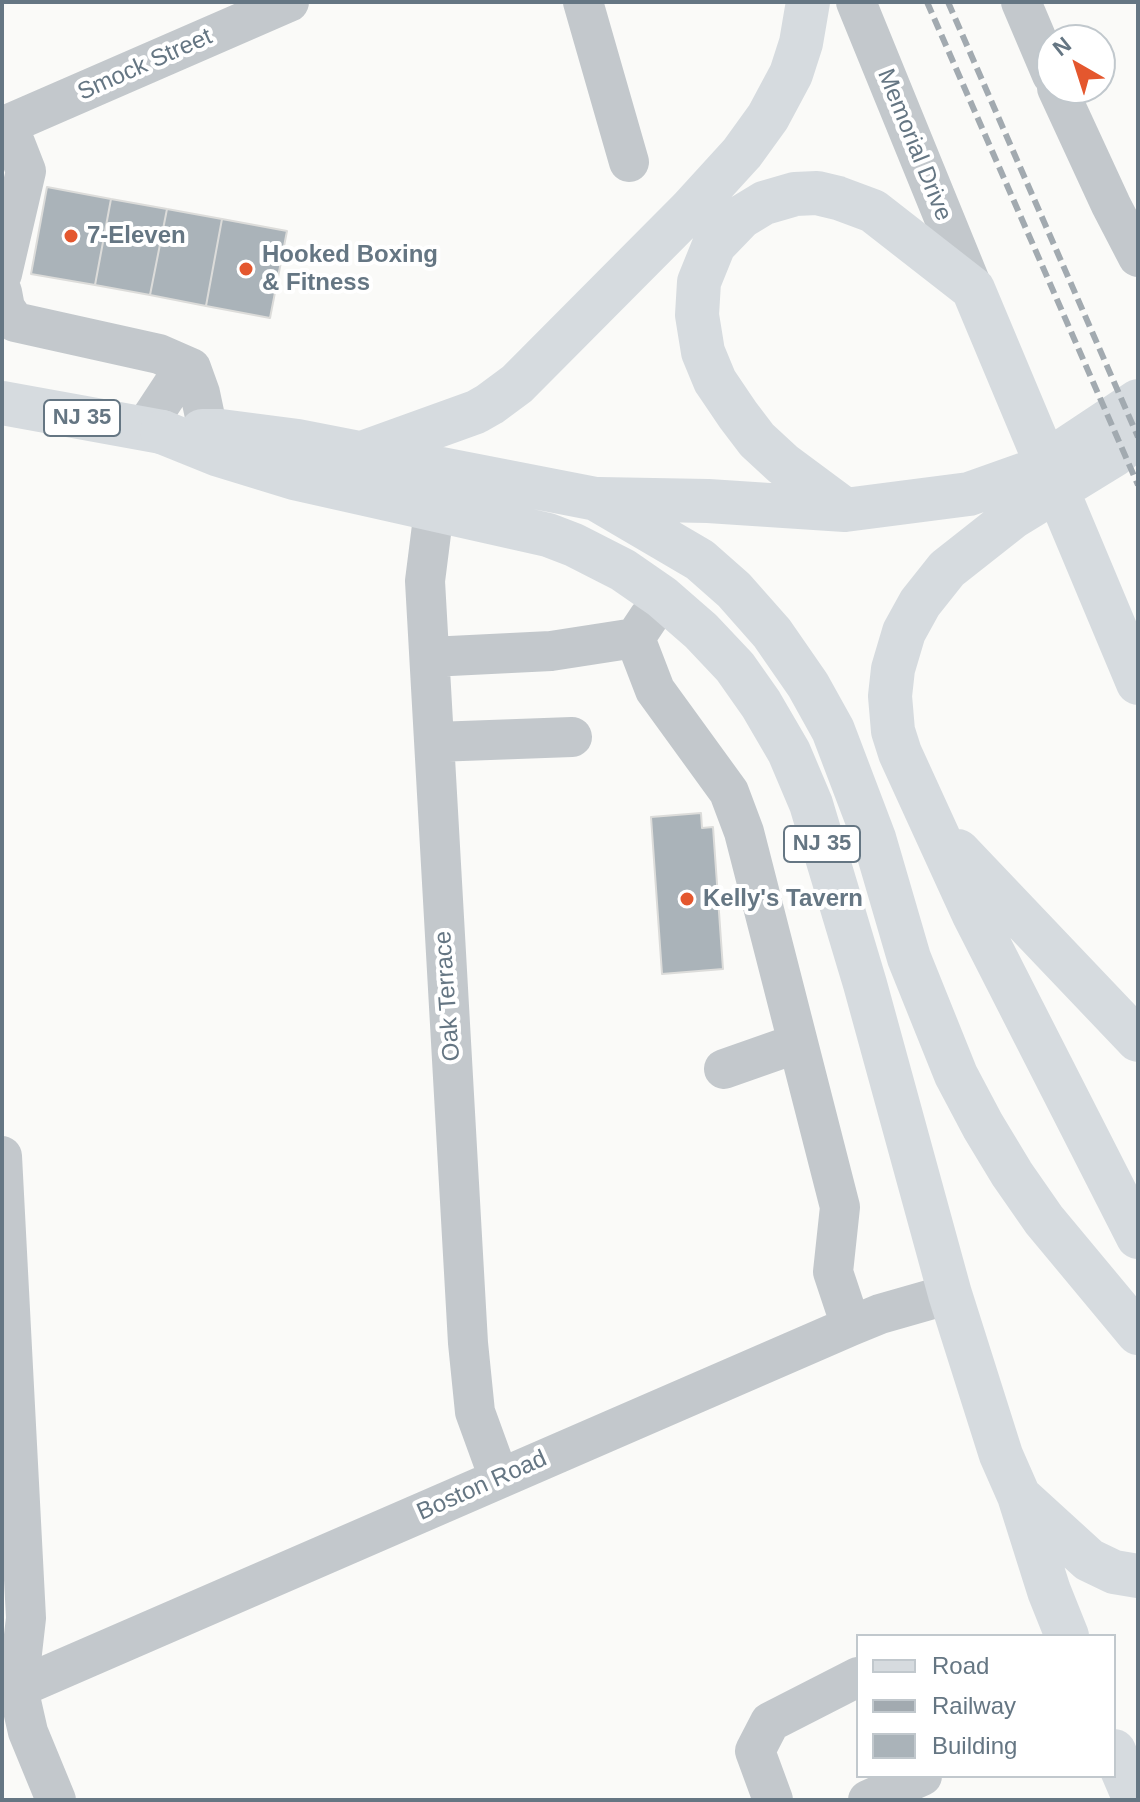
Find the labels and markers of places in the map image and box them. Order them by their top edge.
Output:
place label: 7-Eleven [87,222,186,250]
marker: 7-Eleven [62,227,80,245]
place label: Hooked Boxing & Fitness [262,241,438,297]
marker: Hooked Boxing & Fitness [237,260,255,278]
place label: Kelly's Tavern [703,885,863,913]
marker: Kelly's Tavern [678,890,696,908]

